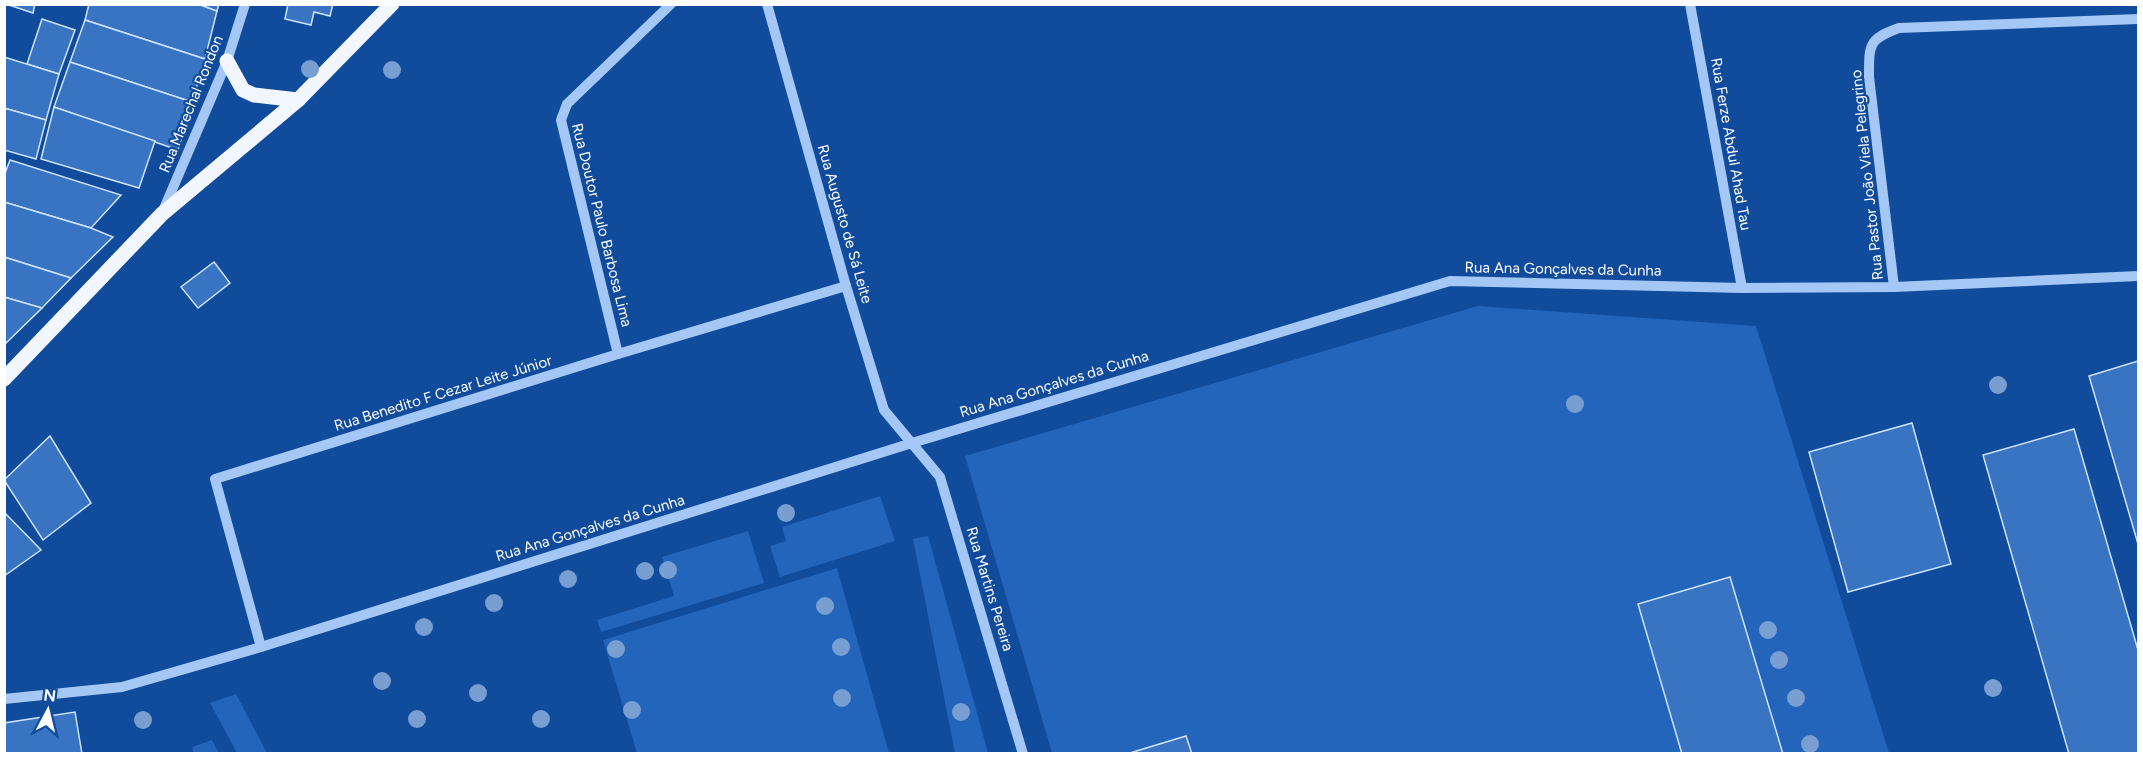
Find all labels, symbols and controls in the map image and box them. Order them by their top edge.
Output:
street label: Rua Marechal Rondon [155,33,227,175]
street label: Rua Ferze Abdul Ahad Tau [1707,56,1755,232]
street label: Rua Pastor João Viela Pelegrino [1847,69,1887,281]
street label: Rua Doutor Paulo Barbosa Lima [568,121,636,329]
street label: Rua Augusto de Sá Leite [814,143,876,305]
street label: Rua Ana Gonçalves da Cunha [1464,258,1662,280]
street label: Rua Ana Gonçalves da Cunha [957,347,1151,421]
street label: Rua Benedito F Cezar Leite Júnior [332,351,554,435]
street label: Rua Ana Gonçalves da Cunha [493,491,687,565]
street label: Rua Martins Pereira [963,525,1017,653]
north arrow [18,680,78,740]
text: N [42,685,57,706]

